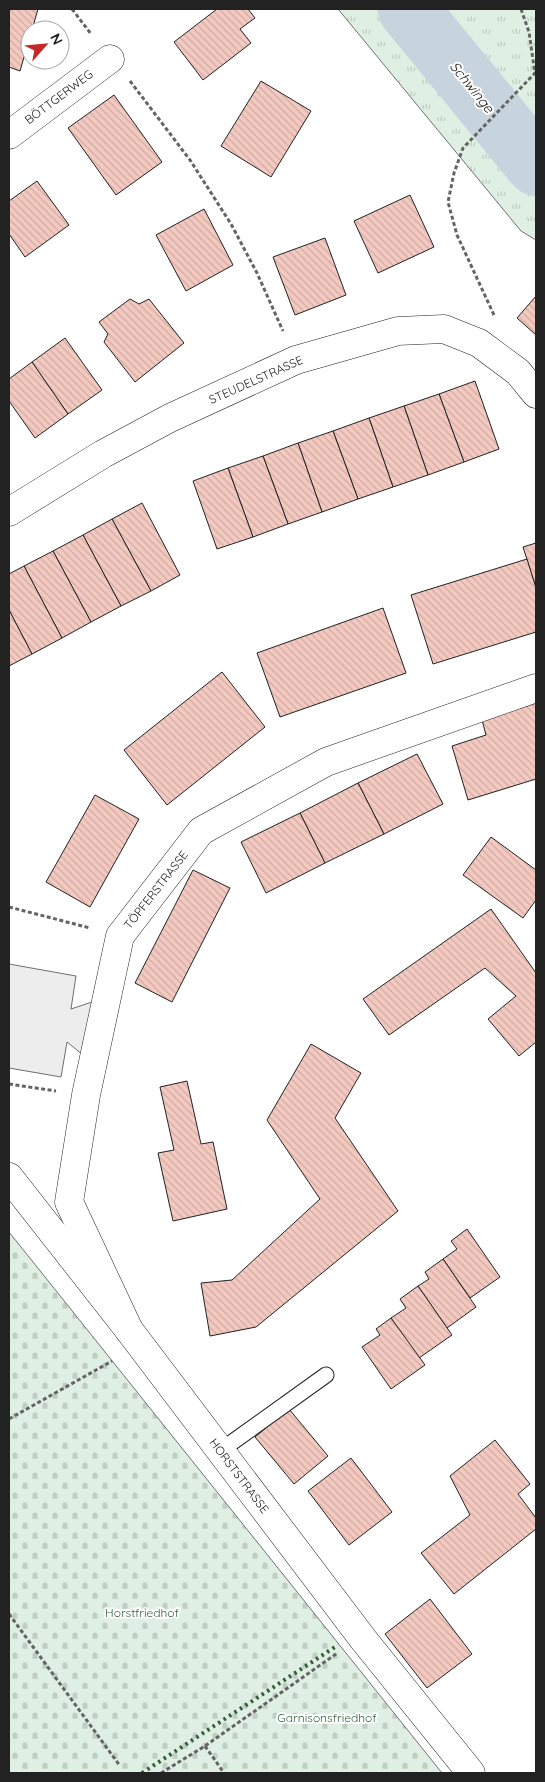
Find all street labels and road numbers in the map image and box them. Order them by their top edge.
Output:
street label: BÖTTGERWEG [22,66,96,127]
street label: STEUDELSTRASSE [206,352,305,407]
street label: TÖPFERSTRASSE [120,847,191,932]
street label: HORSTSTRASSE [206,1435,273,1516]

